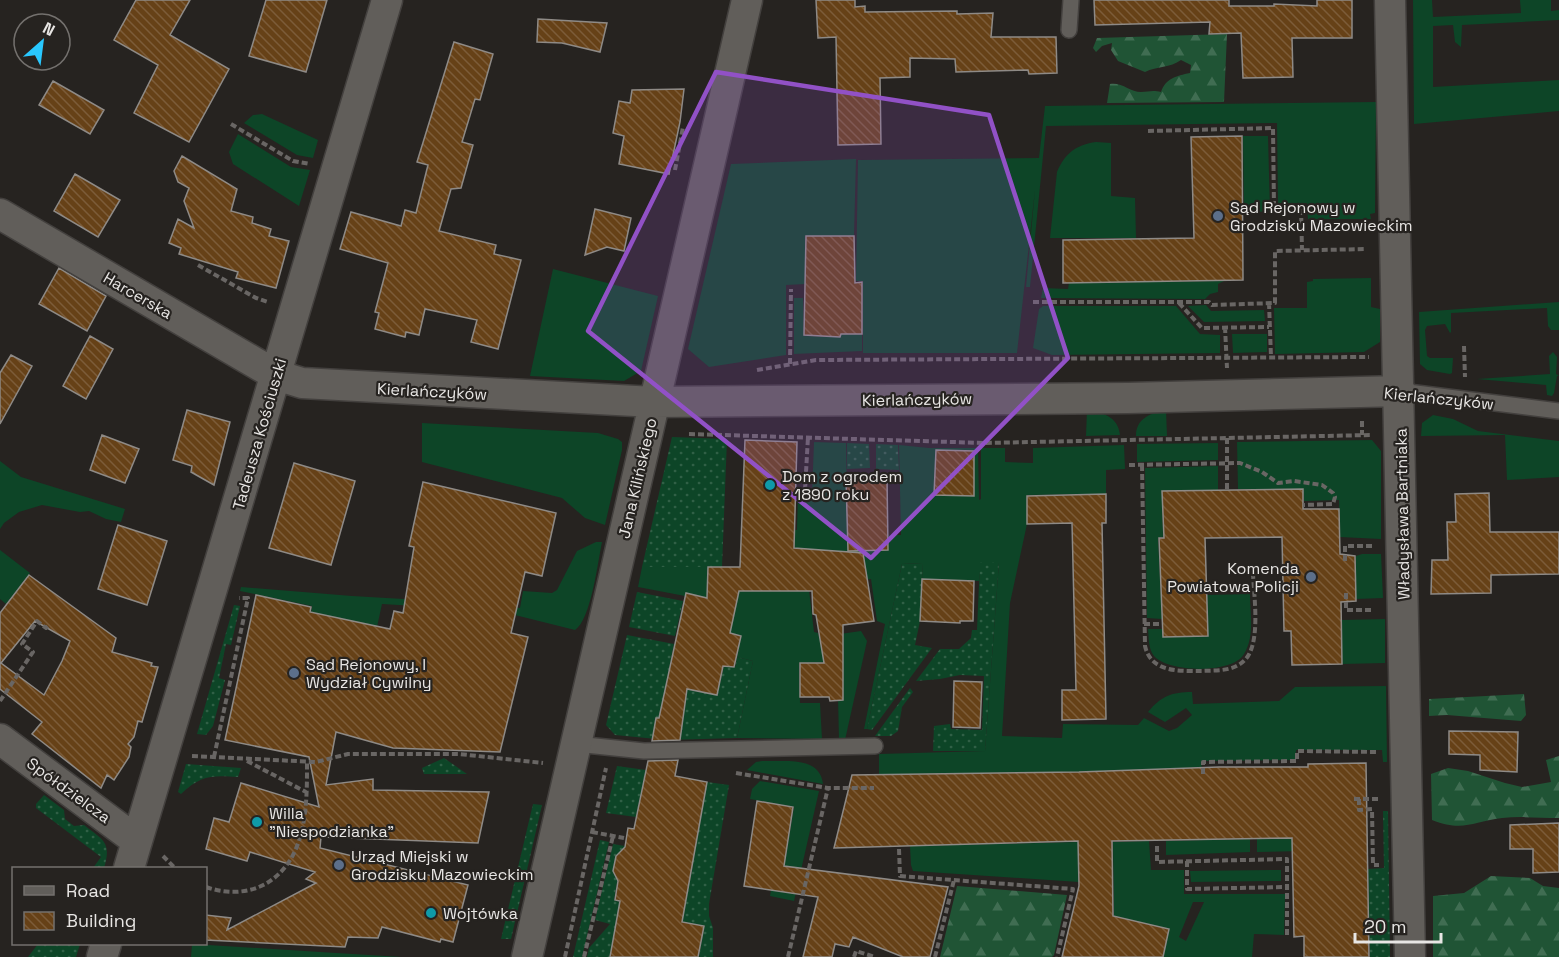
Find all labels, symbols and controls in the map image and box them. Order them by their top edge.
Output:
north arrow [12,12,72,72]
text: N [39,17,58,41]
place label: Sąd Rejonowy w Grodzisku Mazowieckim [1230,197,1413,236]
marker: Sąd Rejonowy w Grodzisku Mazowieckim [1211,209,1225,223]
street label: Harcerska [99,267,176,324]
street label: Tadeusza Kościuszki [228,356,291,512]
street label: Kierlańczyków [376,378,488,405]
street label: Kierlańczyków [1383,382,1495,415]
street label: Kierlańczyków [862,388,972,411]
street label: Jana Kilińskiego [613,416,662,541]
street label: Władysława Bartniaka [1391,428,1414,600]
place label: Dom z ogrodem z 1890 roku [782,466,902,505]
marker: Dom z ogrodem z 1890 roku [763,478,777,492]
place label: Komenda Powiatowa Policji [1167,558,1299,597]
marker: Komenda Powiatowa Policji [1304,570,1318,584]
place label: Sąd Rejonowy, I Wydział Cywilny [306,654,432,693]
marker: Sąd Rejonowy, I Wydział Cywilny [287,666,301,680]
street label: Spółdzielcza [23,753,115,828]
place label: Willa "Niespodzianka" [269,803,394,842]
marker: Willa "Niespodzianka" [250,815,264,829]
place label: Urząd Miejski w Grodzisku Mazowieckim [351,846,534,885]
marker: Urząd Miejski w Grodzisku Mazowieckim [332,858,346,872]
legend [12,867,207,945]
text: Road [66,879,110,902]
place label: Wojtówka [443,903,518,924]
marker: Wojtówka [424,906,438,920]
scale bar [1355,906,1440,944]
text: Building [66,909,136,932]
text: 20 m [1364,915,1407,938]

